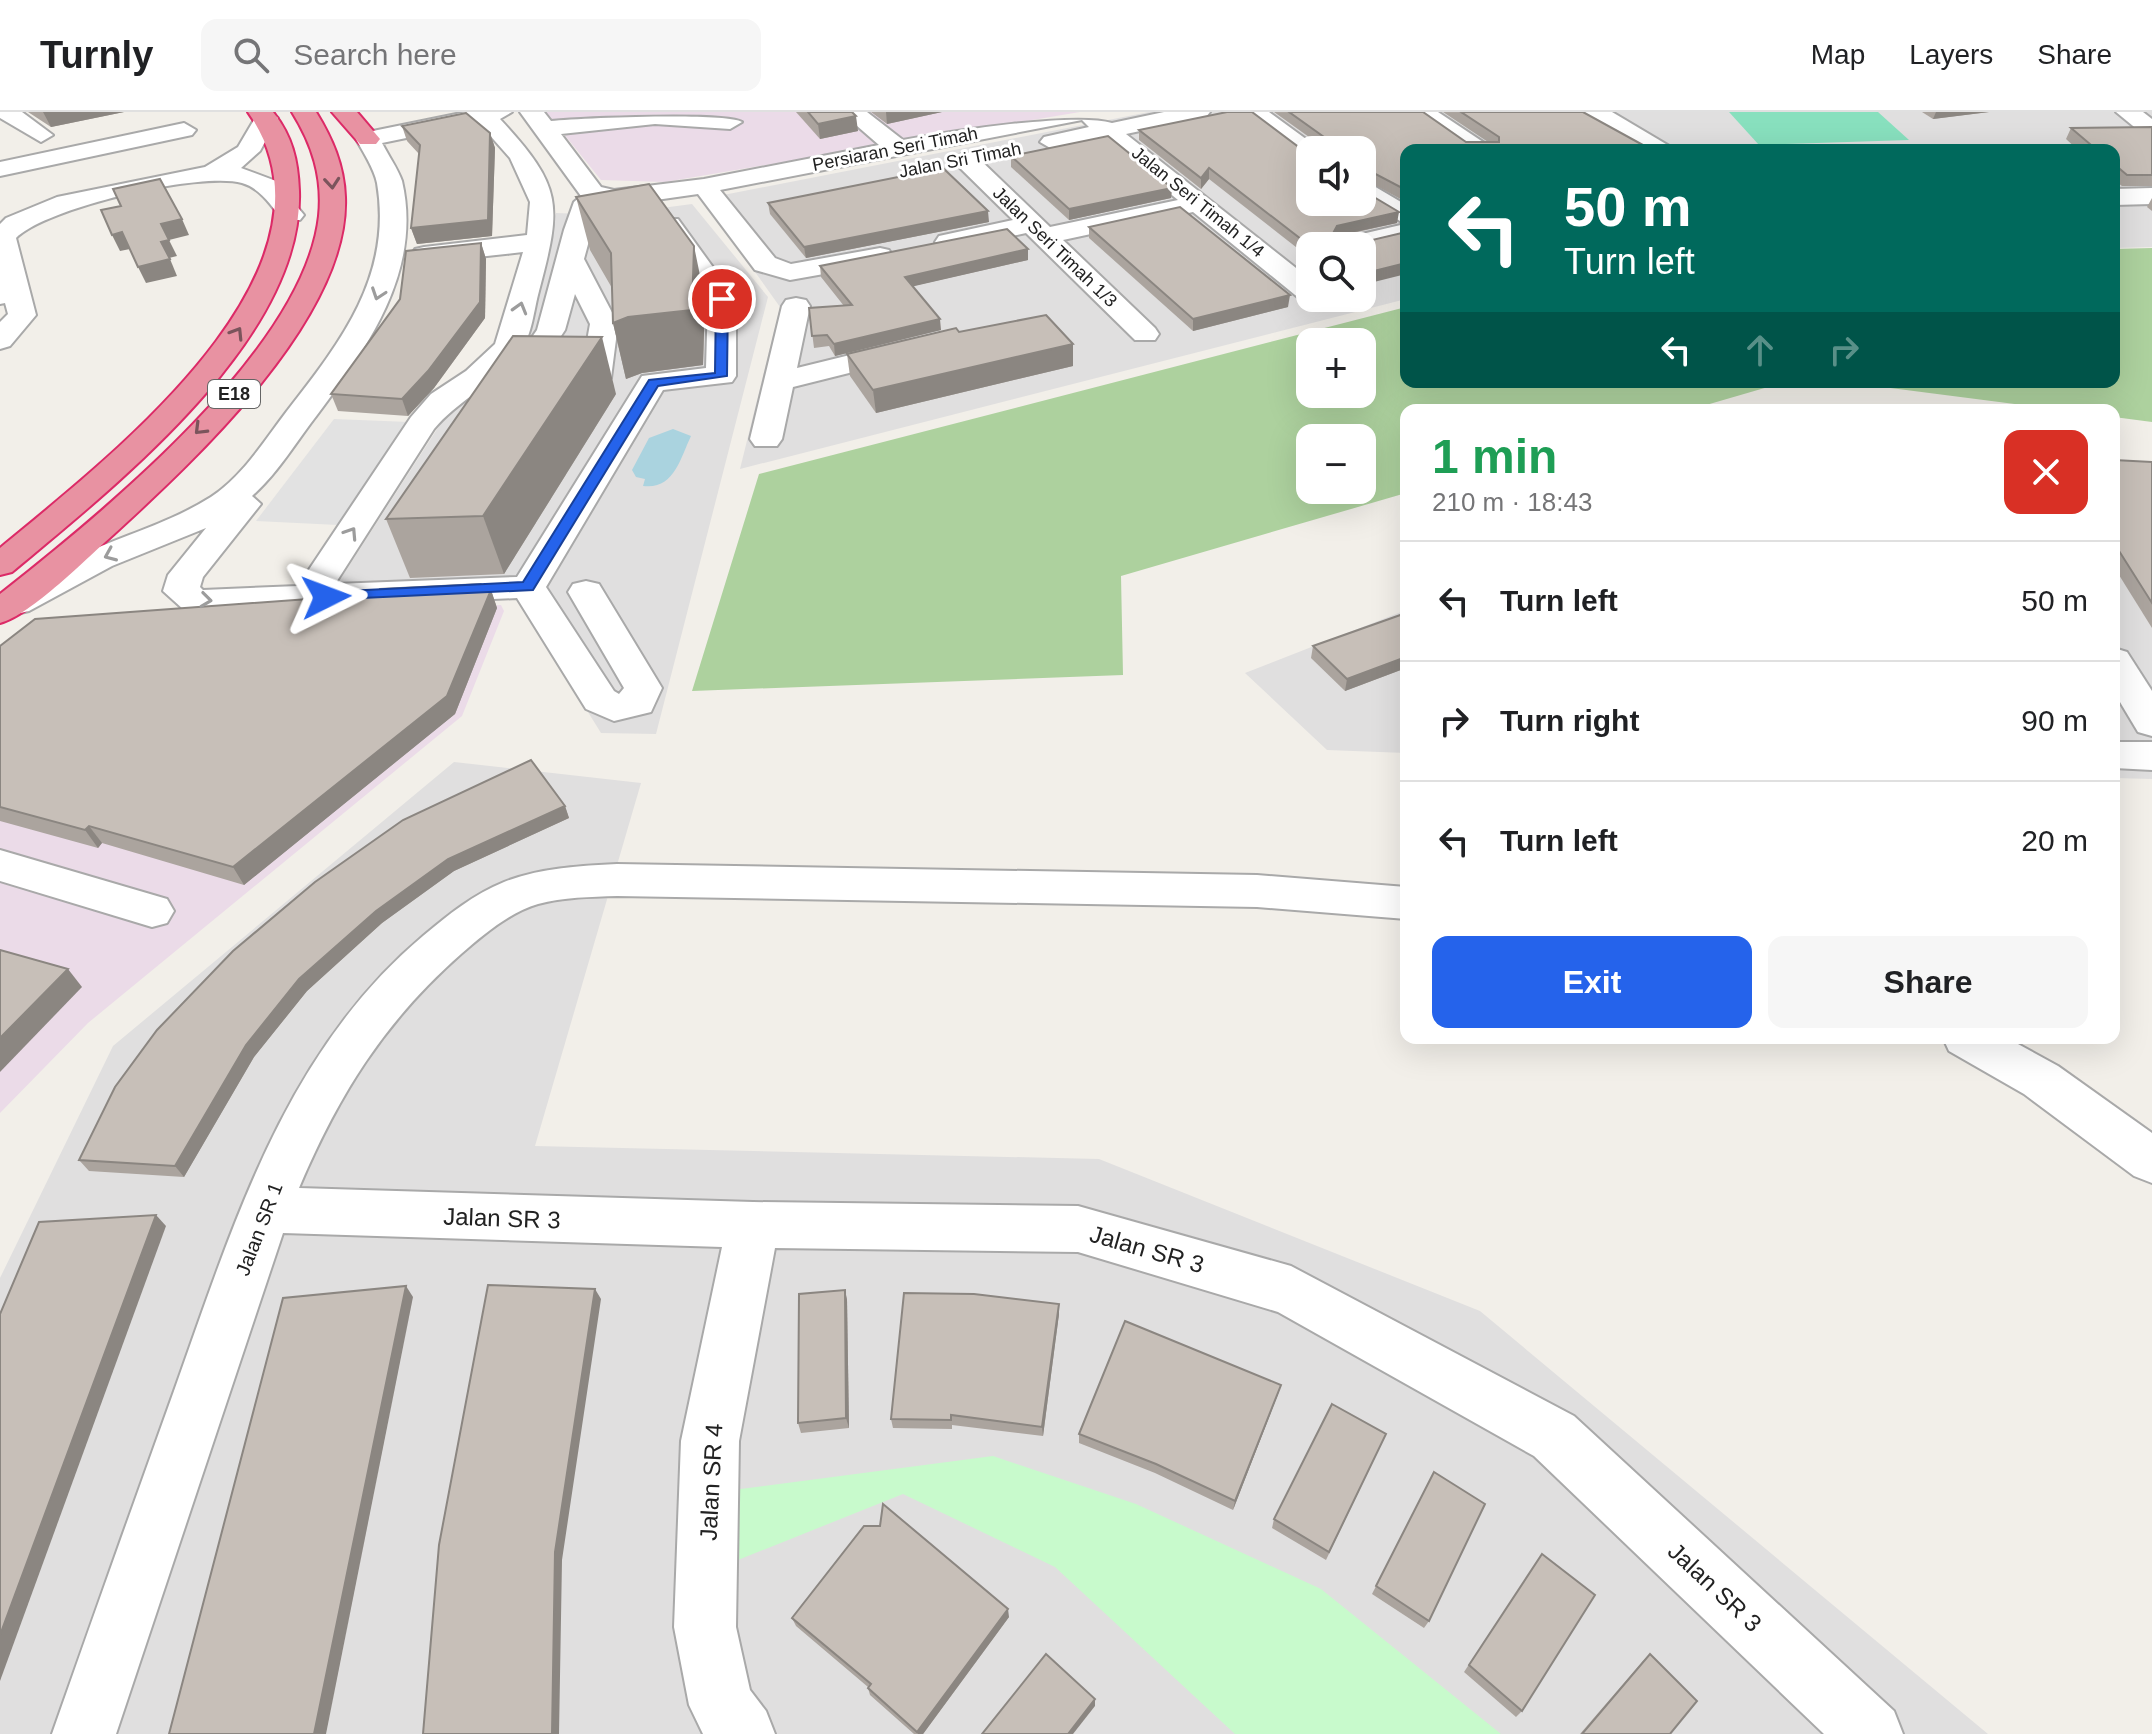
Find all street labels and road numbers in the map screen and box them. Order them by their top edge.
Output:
street label: Persiaran Seri Timah [811,123,979,175]
street label: Jalan Sri Timah [897,138,1023,182]
street label: Jalan Seri Timah 1/4 [1128,143,1268,261]
street label: Jalan Seri Timah 1/3 [989,183,1121,311]
road number: E18 [208,380,260,408]
street label: Jalan SR 1 [231,1179,287,1279]
street label: Jalan SR 3 [443,1202,561,1234]
street label: Jalan SR 3 [1087,1220,1207,1278]
street label: Jalan SR 4 [694,1423,728,1541]
street label: Jalan SR 3 [1663,1537,1767,1637]

